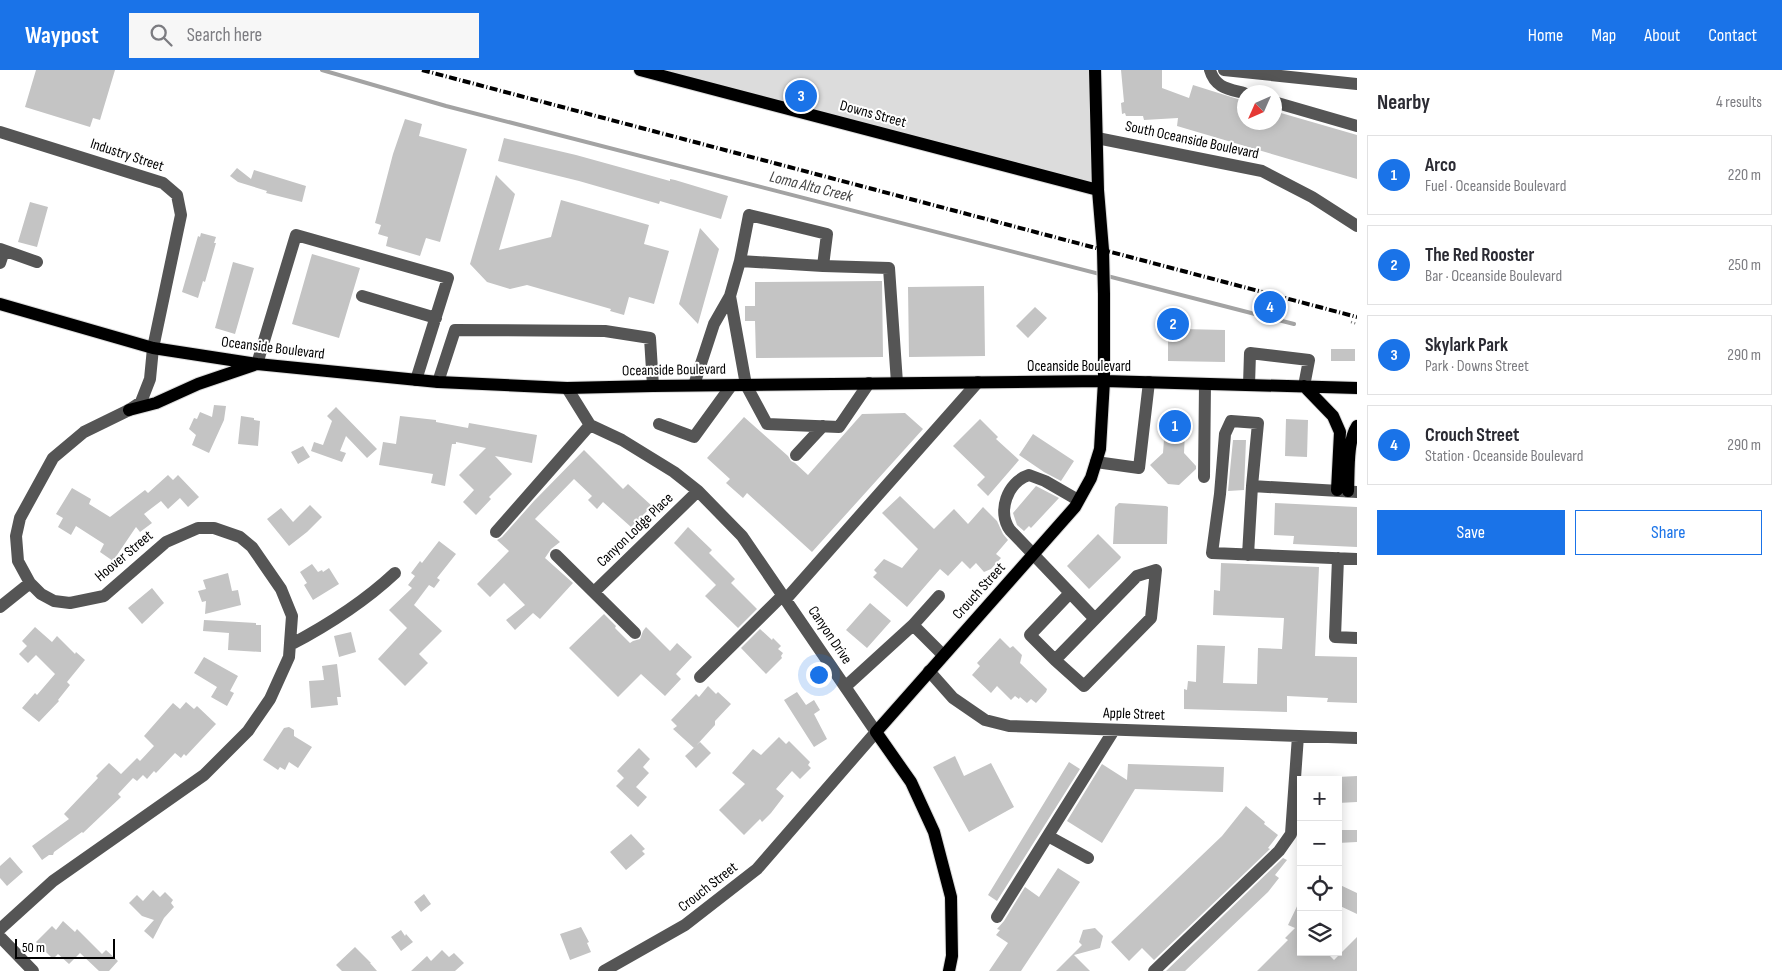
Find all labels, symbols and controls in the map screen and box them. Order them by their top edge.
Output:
search box [129,13,479,58]
text: Waypost [25,21,99,50]
icon: search [147,21,175,49]
text: Search here [187,24,262,47]
text: Home [1528,25,1563,46]
text: Map [1591,25,1616,46]
text: About [1644,25,1680,46]
text: Contact [1708,25,1757,46]
pin: 3 [785,77,817,115]
north arrow [1237,85,1282,130]
text: Nearby [1377,90,1430,115]
text: 4 results [1716,93,1762,112]
street label: Downs Street [838,96,909,132]
street label: South Oceanside Boulevard [1123,117,1261,163]
street label: Industry Street [88,134,167,176]
text: Arco [1425,154,1456,177]
text: 1 [1391,166,1397,185]
text: 220 m [1728,166,1761,185]
water label: Loma Alta Creek [767,168,856,207]
text: Fuel · Oceanside Boulevard [1425,177,1566,196]
text: The Red Rooster [1425,244,1534,267]
text: 2 [1390,256,1398,275]
text: 250 m [1728,256,1761,275]
text: Bar · Oceanside Boulevard [1425,267,1562,286]
pin: 4 [1254,288,1286,326]
pin: 2 [1157,305,1189,343]
street label: Oceanside Boulevard [220,332,326,364]
text: Skylark Park [1425,334,1508,357]
text: 3 [1390,346,1398,365]
text: 290 m [1727,346,1761,365]
street label: Oceanside Boulevard [1027,357,1131,376]
text: Park · Downs Street [1425,357,1529,376]
street label: Oceanside Boulevard [622,360,726,380]
pin: 1 [1159,407,1191,445]
text: Crouch Street [1425,424,1519,447]
text: 4 [1390,436,1398,455]
text: 290 m [1727,436,1761,455]
text: Station · Oceanside Boulevard [1425,447,1583,466]
street label: Canyon Lodge Place [593,489,677,571]
button: Save [1377,510,1565,555]
button: Share [1575,510,1762,555]
street label: Hoover Street [91,526,157,586]
street label: Crouch Street [948,558,1010,623]
street label: Canyon Drive [804,602,856,668]
your location [806,662,832,688]
street label: Apple Street [1102,703,1166,725]
map controls [1297,776,1342,956]
button: + [1297,776,1342,821]
button: − [1297,821,1342,866]
street label: Crouch Street [674,858,742,916]
button: locate [1297,866,1342,911]
button: layers [1297,911,1342,956]
scale bar [15,936,115,959]
text: 50 m [22,939,45,956]

